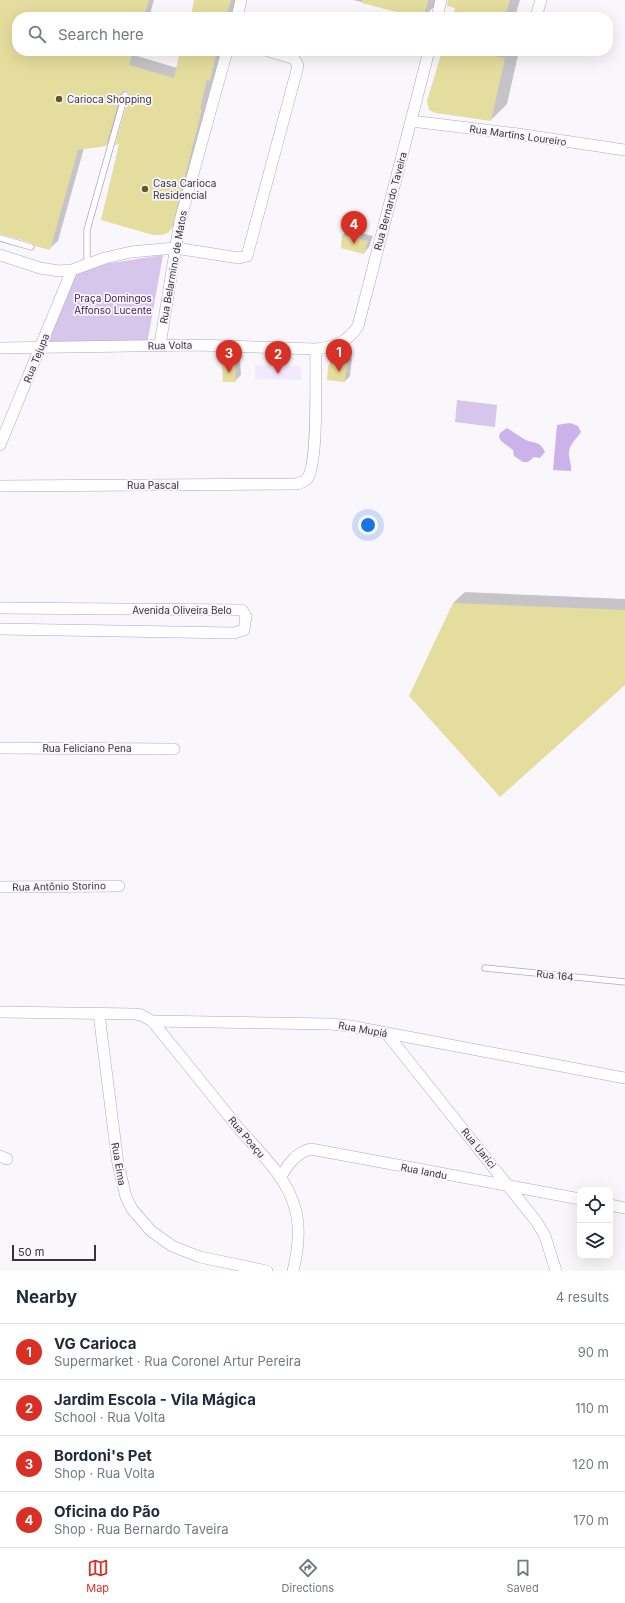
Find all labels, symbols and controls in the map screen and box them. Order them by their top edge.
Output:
search box [12,12,613,56]
icon: search [26,23,48,45]
text: Search here [58,25,144,44]
place label: Carioca Shopping [67,93,152,105]
marker: Carioca Shopping [54,94,64,104]
street label: Rua Martins Loureiro [469,122,567,148]
street label: Rua Bernardo Taveira [371,150,409,252]
place label: Casa Carioca Residencial [153,177,216,201]
marker: Casa Carioca Residencial [140,184,150,194]
street label: Rua Belarmino de Matos [157,209,189,325]
pin: 4 [341,211,367,244]
park label: Praça Domingos Affonso Lucente [74,292,152,316]
street label: Rua Tejupa [21,331,51,385]
street label: Rua Volta [148,339,192,351]
pin: 1 [326,339,352,372]
pin: 3 [216,340,242,373]
pin: 2 [265,341,291,374]
street label: Rua Pascal [127,479,179,491]
your location [358,515,378,535]
street label: Avenida Oliveira Belo [132,604,232,616]
street label: Rua Feliciano Pena [42,742,132,754]
street label: Rua Antônio Storino [12,879,106,893]
street label: Rua 164 [536,967,574,983]
street label: Rua Mupiá [337,1019,389,1039]
street label: Rua Poaçu [226,1114,268,1160]
street label: Rua Uarici [459,1125,499,1171]
street label: Rua Eima [109,1141,129,1187]
street label: Rua Iandu [400,1161,448,1181]
map controls [577,1187,613,1259]
button: locate [577,1187,613,1223]
button: layers [577,1223,613,1259]
scale bar [12,1243,96,1262]
text: 50 m [18,1245,44,1259]
text: Nearby [16,1287,77,1307]
text: 4 results [556,1289,609,1305]
text: VG Carioca [54,1334,136,1353]
text: 1 [26,1344,32,1360]
text: 90 m [578,1344,609,1360]
text: Supermarket · Rua Coronel Artur Pereira [54,1353,301,1369]
text: Jardim Escola - Vila Mágica [54,1390,256,1409]
text: 2 [25,1400,33,1416]
text: 110 m [575,1400,609,1416]
text: School · Rua Volta [54,1409,165,1425]
text: Bordoni's Pet [54,1446,152,1465]
text: 3 [25,1456,33,1472]
text: 120 m [573,1456,609,1472]
text: Shop · Rua Volta [54,1465,155,1481]
text: Oficina do Pão [54,1502,160,1521]
text: 4 [25,1512,33,1528]
text: 170 m [573,1512,609,1528]
text: Shop · Rua Bernardo Taveira [54,1521,229,1537]
tab: Map [86,1557,109,1595]
tab: Directions [282,1557,334,1595]
tab: Saved [507,1557,539,1595]

